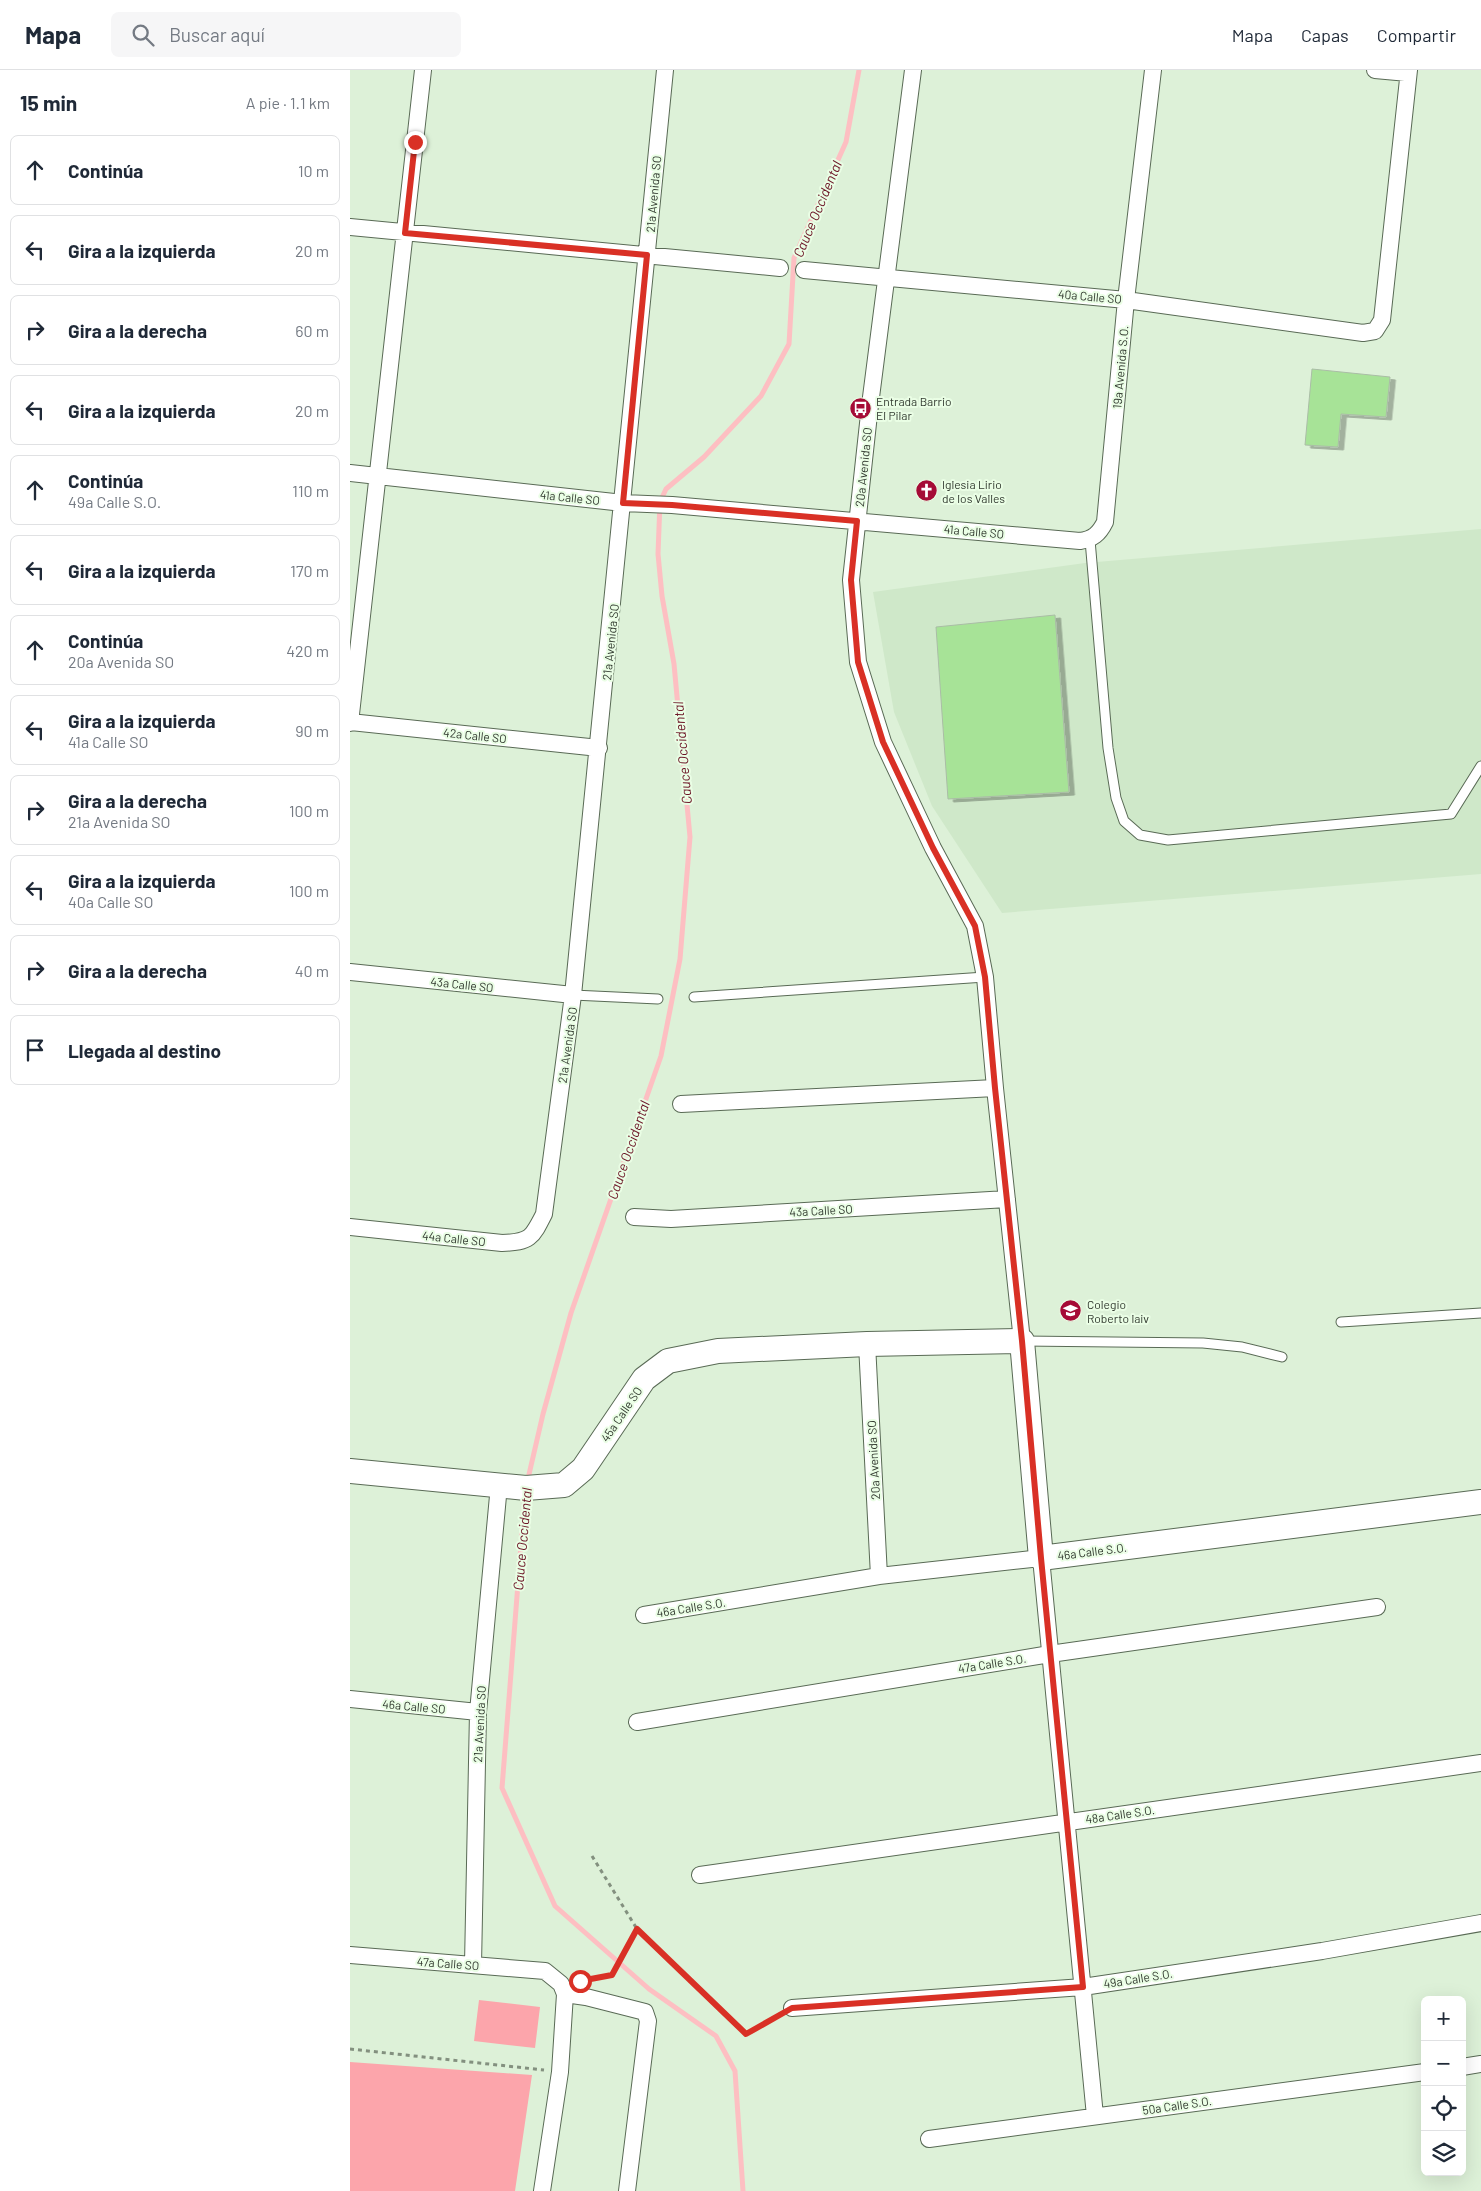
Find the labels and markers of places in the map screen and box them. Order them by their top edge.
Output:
place label: Entrada Barrio El Pilar [876,394,952,422]
bus stop icon: Entrada Barrio El Pilar [848,396,872,420]
place label: Iglesia Lirio de los Valles [942,477,1005,505]
church icon: Iglesia Lirio de los Valles [914,479,938,503]
place label: Colegio Roberto laiv [1087,1297,1149,1325]
school or university icon: Colegio Roberto laiv [1059,1299,1083,1323]

